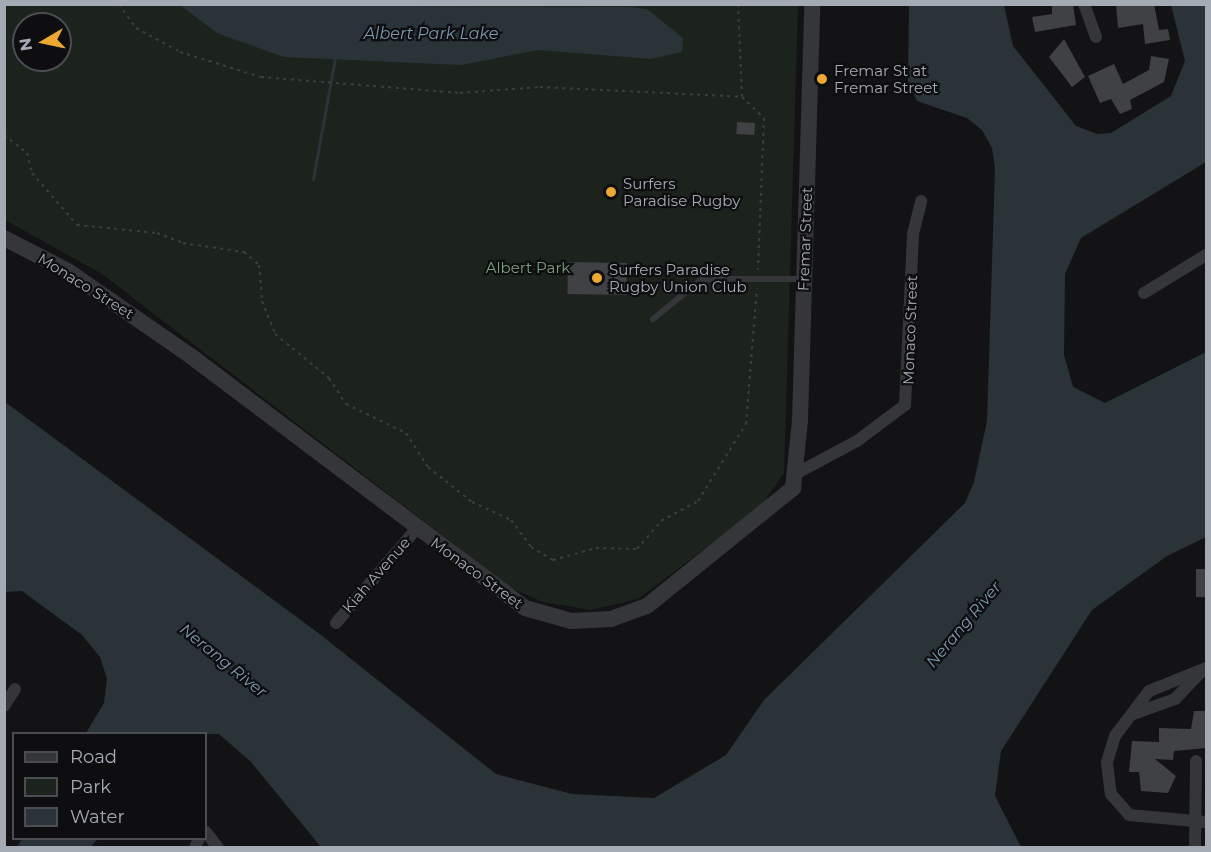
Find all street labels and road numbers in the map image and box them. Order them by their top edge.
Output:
street label: Fremar Street [794,187,816,291]
street label: Monaco Street [35,249,137,323]
street label: Monaco Street [899,275,921,385]
street label: Monaco Street [427,533,527,613]
street label: Kiah Avenue [338,534,414,616]

